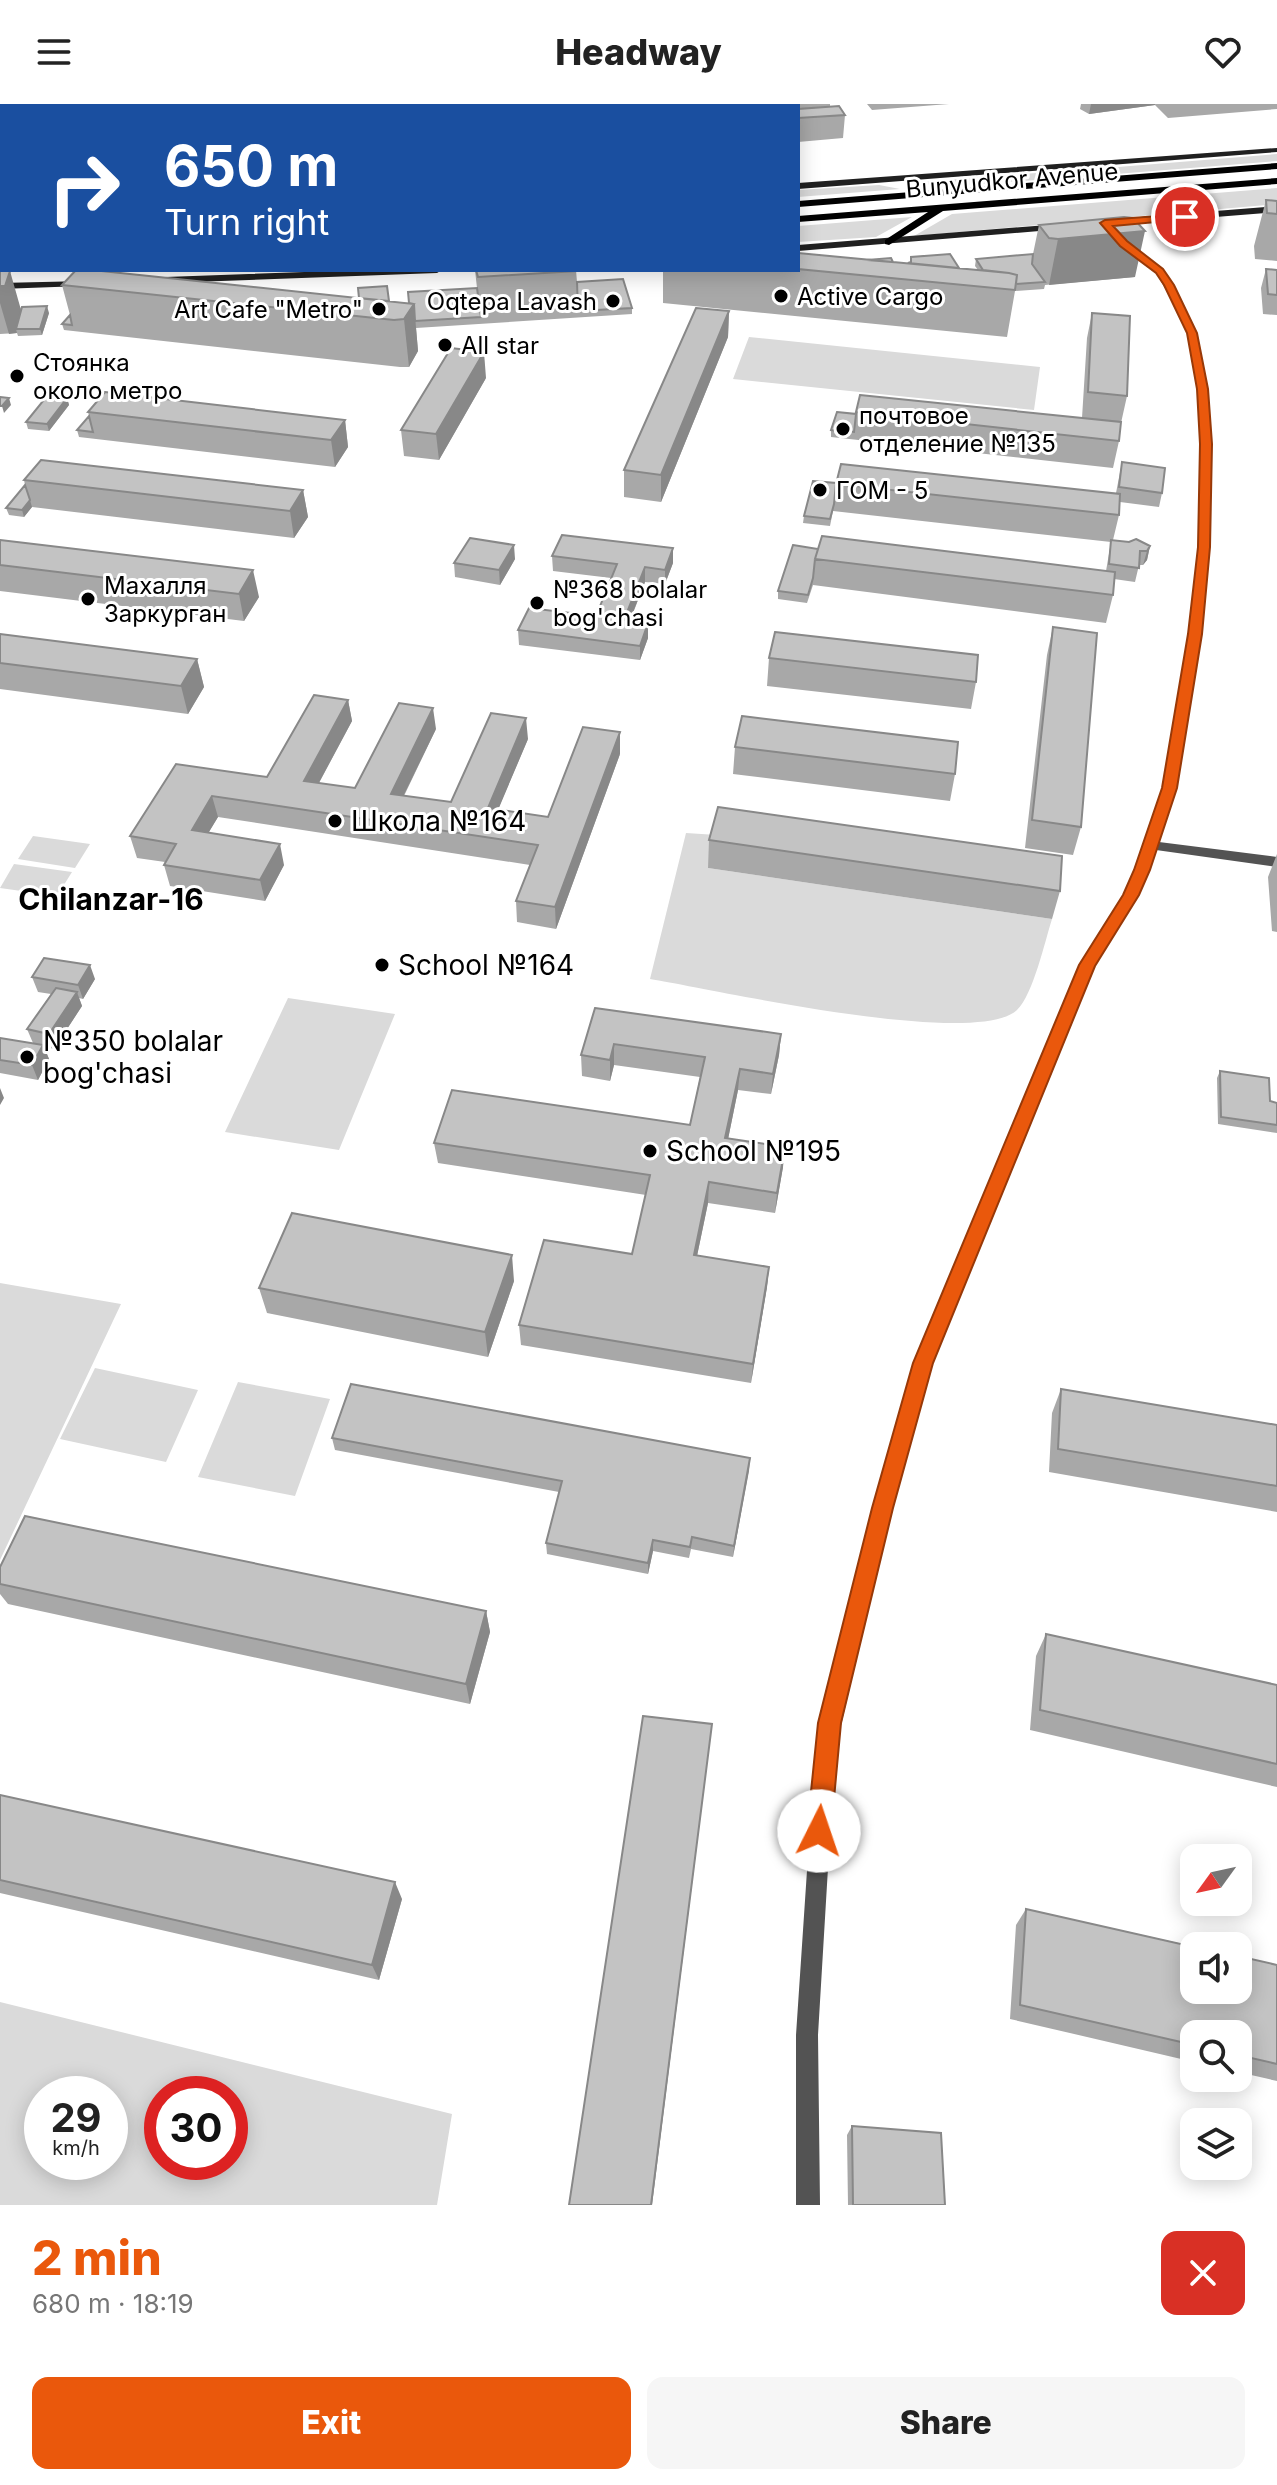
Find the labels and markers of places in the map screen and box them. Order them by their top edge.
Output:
pin [1151,183,1219,251]
place label: Active Cargo [797,282,943,311]
place label: Oqtepa Lavash [427,287,597,316]
marker: Active Cargo [772,287,790,305]
marker: Oqtepa Lavash [604,292,622,310]
place label: Art Cafe "Metro" [174,295,363,324]
marker: Art Cafe "Metro" [370,300,388,318]
place label: All star [461,331,539,360]
marker: All star [436,336,454,354]
place label: Стоянка около метро [33,348,182,405]
marker: Стоянка около метро [8,367,26,385]
place label: почтовое отделение №135 [859,401,1056,458]
marker: почтовое отделение №135 [834,420,852,438]
place label: ГОМ - 5 [836,476,928,505]
marker: ГОМ - 5 [811,481,829,499]
place label: Махалля Заркурган [104,571,226,628]
place label: №368 bolalar bog'chasi [553,575,707,632]
marker: Махалля Заркурган [79,590,97,608]
marker: №368 bolalar bog'chasi [528,594,546,612]
place label: Школа №164 [351,804,526,838]
marker: Школа №164 [326,812,344,830]
place label: School №164 [398,948,574,982]
marker: School №164 [373,956,391,974]
place label: №350 bolalar bog'chasi [43,1024,223,1090]
marker: №350 bolalar bog'chasi [18,1048,36,1066]
place label: School №195 [666,1134,841,1168]
marker: School №195 [641,1142,659,1160]

